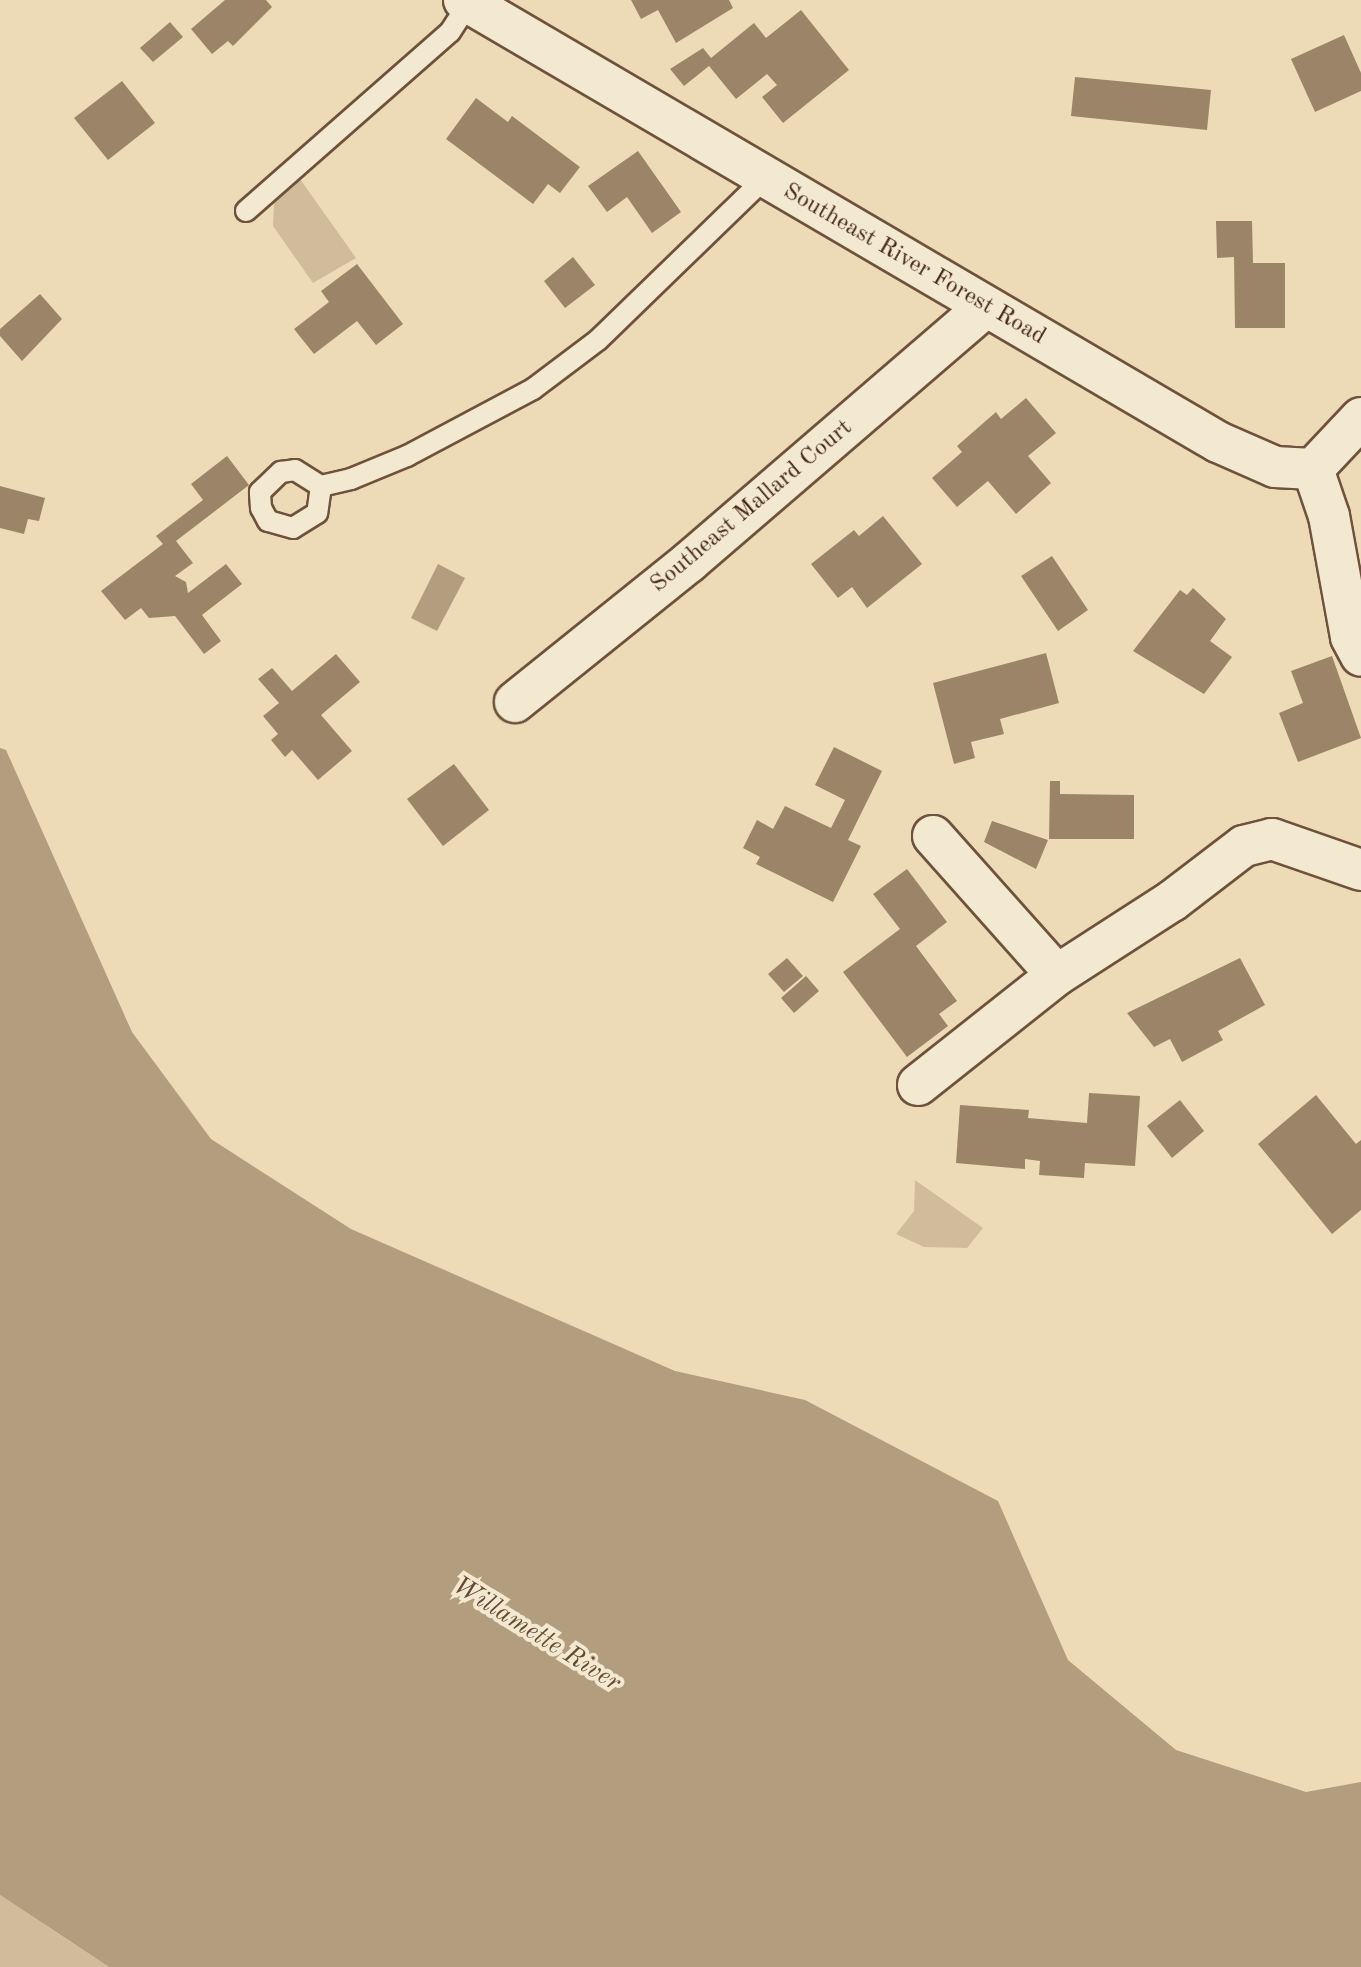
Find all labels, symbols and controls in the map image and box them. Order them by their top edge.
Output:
street label: Southeast River Forest Road [777,178,1051,352]
street label: Southeast Mallard Court [645,414,859,600]
water label: Willamette River [446,1571,626,1699]

